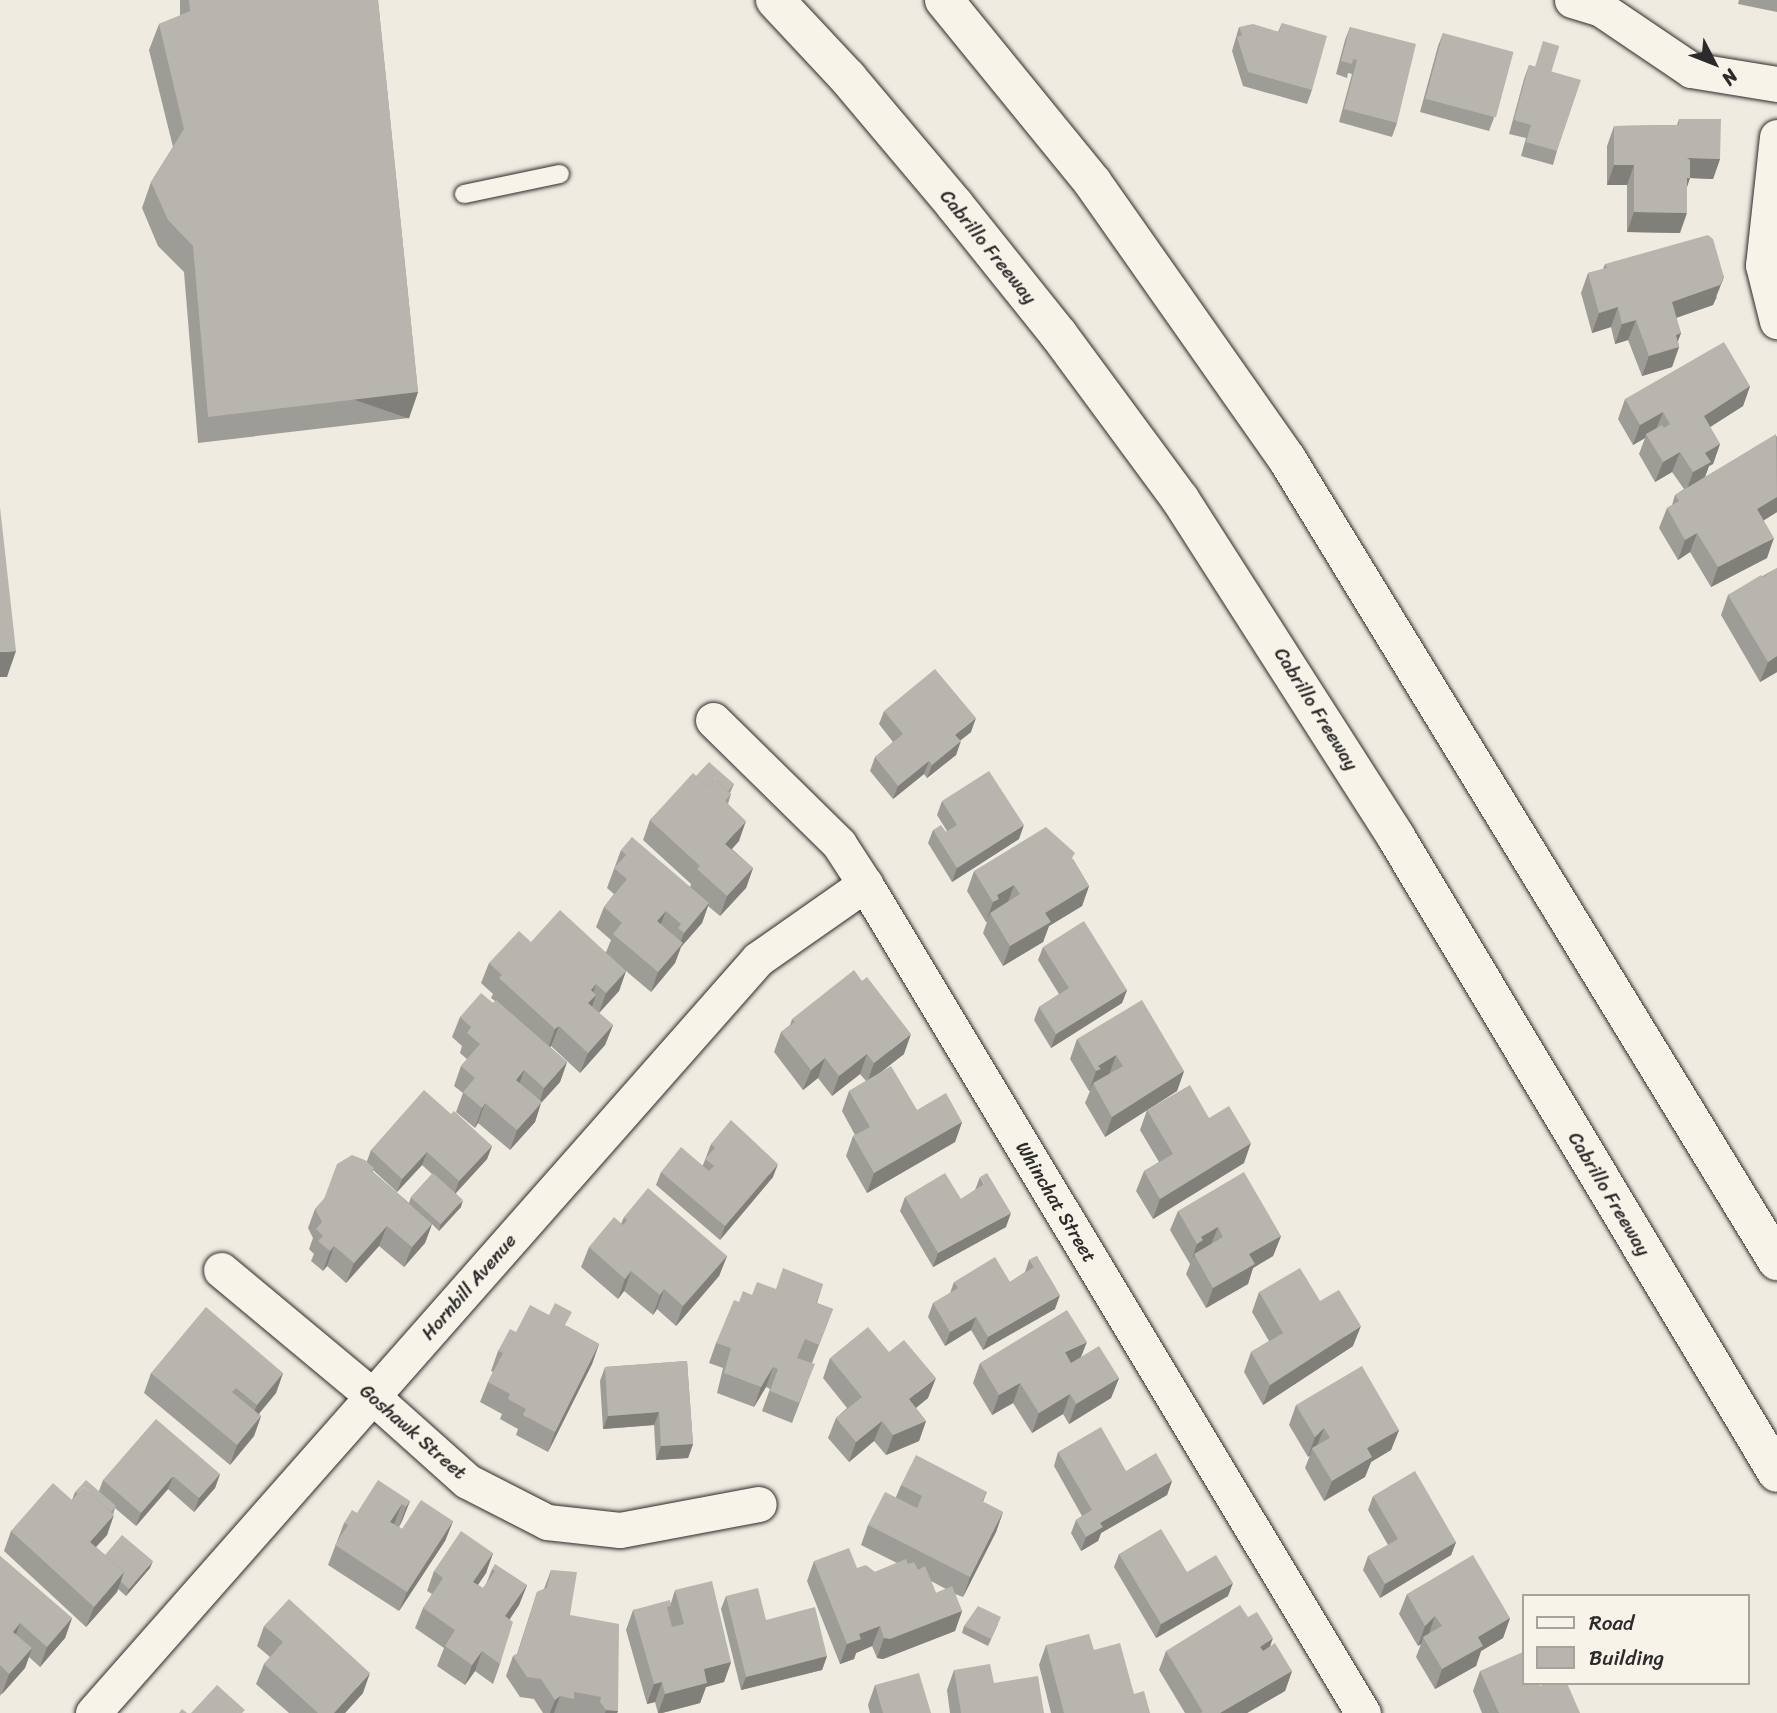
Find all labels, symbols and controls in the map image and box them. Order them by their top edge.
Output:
north arrow [1679,28,1749,98]
text: N [1713,61,1747,93]
street label: Cabrillo Freeway [935,185,1041,309]
street label: Cabrillo Freeway [1269,644,1363,774]
street label: Cabrillo Freeway [1563,1128,1655,1260]
street label: Whinchat Street [1011,1137,1101,1267]
street label: Hornbill Avenue [417,1229,521,1345]
street label: Goshawk Street [355,1380,471,1484]
legend [1522,1594,1749,1685]
text: Road [1589,1604,1634,1642]
text: Building [1589,1639,1664,1677]

